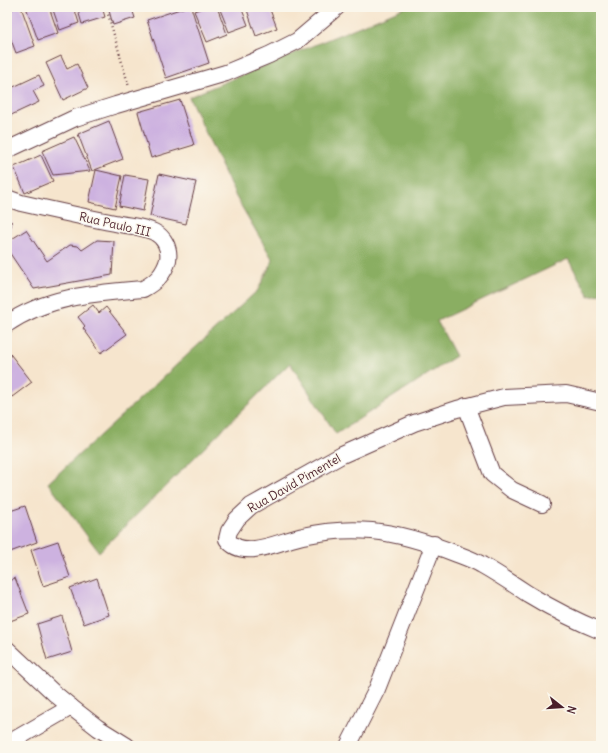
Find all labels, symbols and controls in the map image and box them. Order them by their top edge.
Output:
street label: Rua Paulo III [78,208,152,240]
street label: Rua David Pimentel [245,450,343,516]
north arrow [542,687,582,727]
text: N [564,704,579,716]

